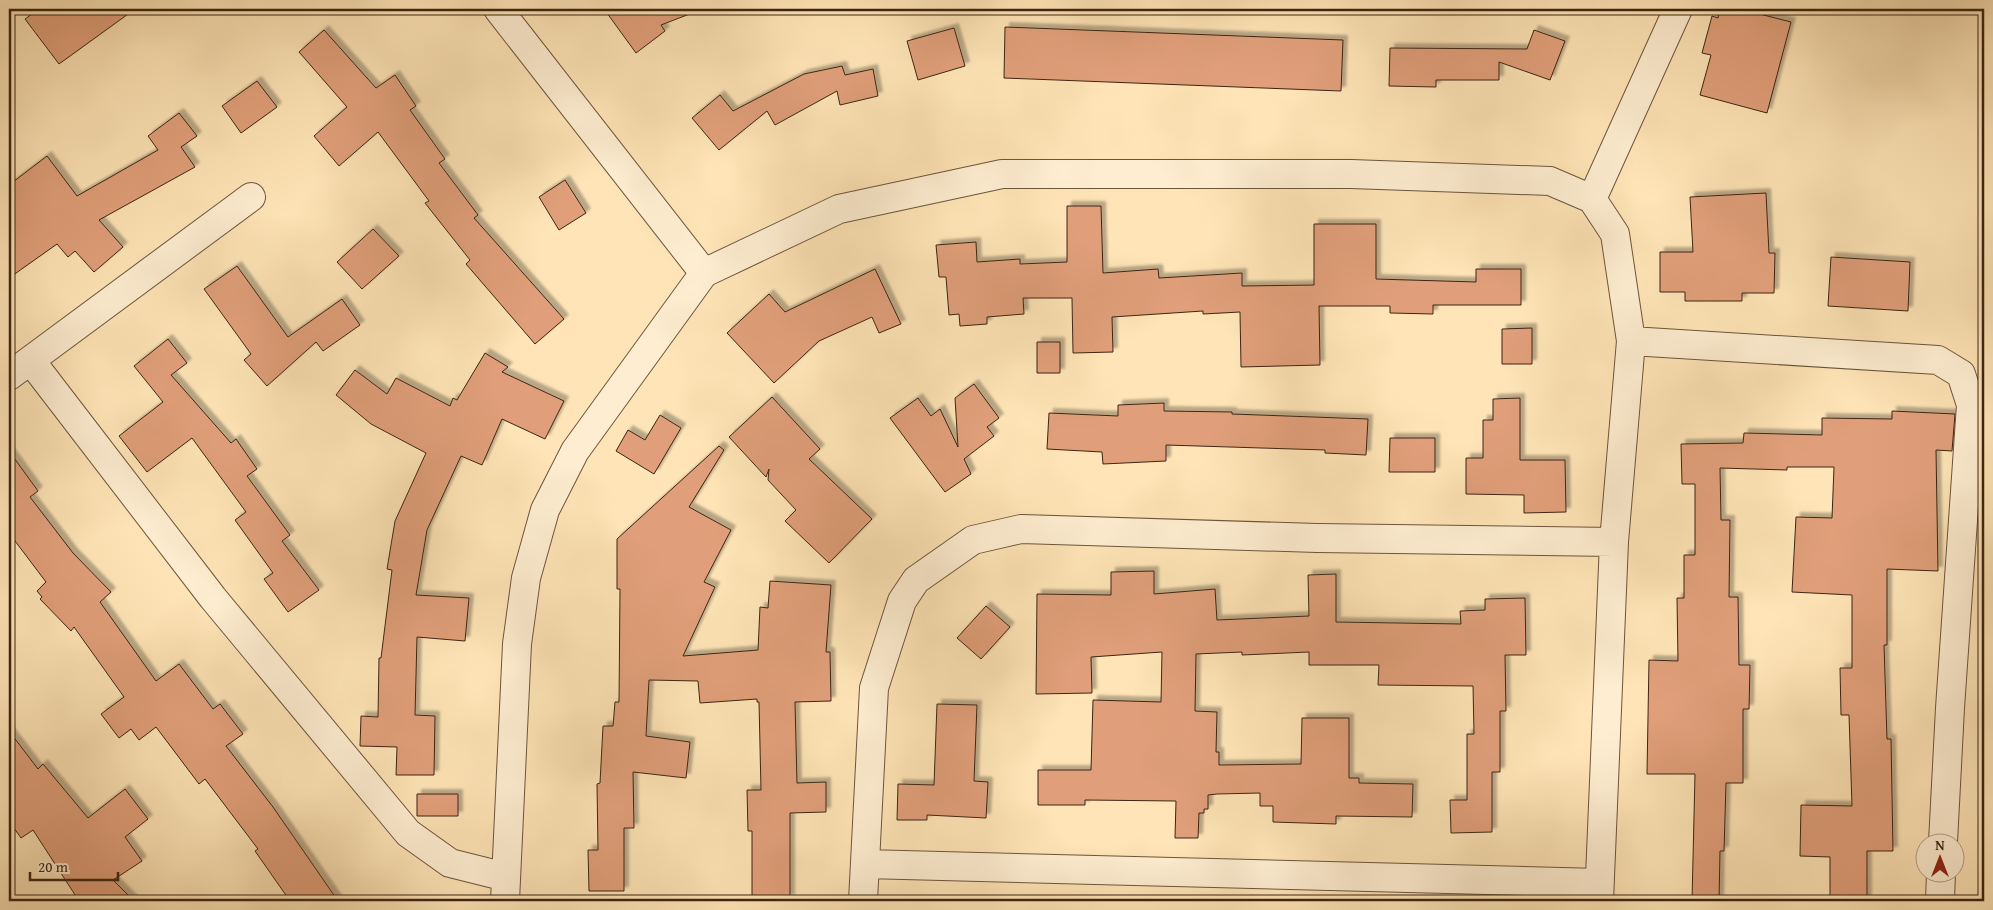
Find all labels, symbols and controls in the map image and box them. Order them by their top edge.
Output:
north arrow [1916,832,1966,882]
text: N [1935,835,1945,855]
scale bar [30,850,118,882]
text: 20 m [38,856,69,877]

